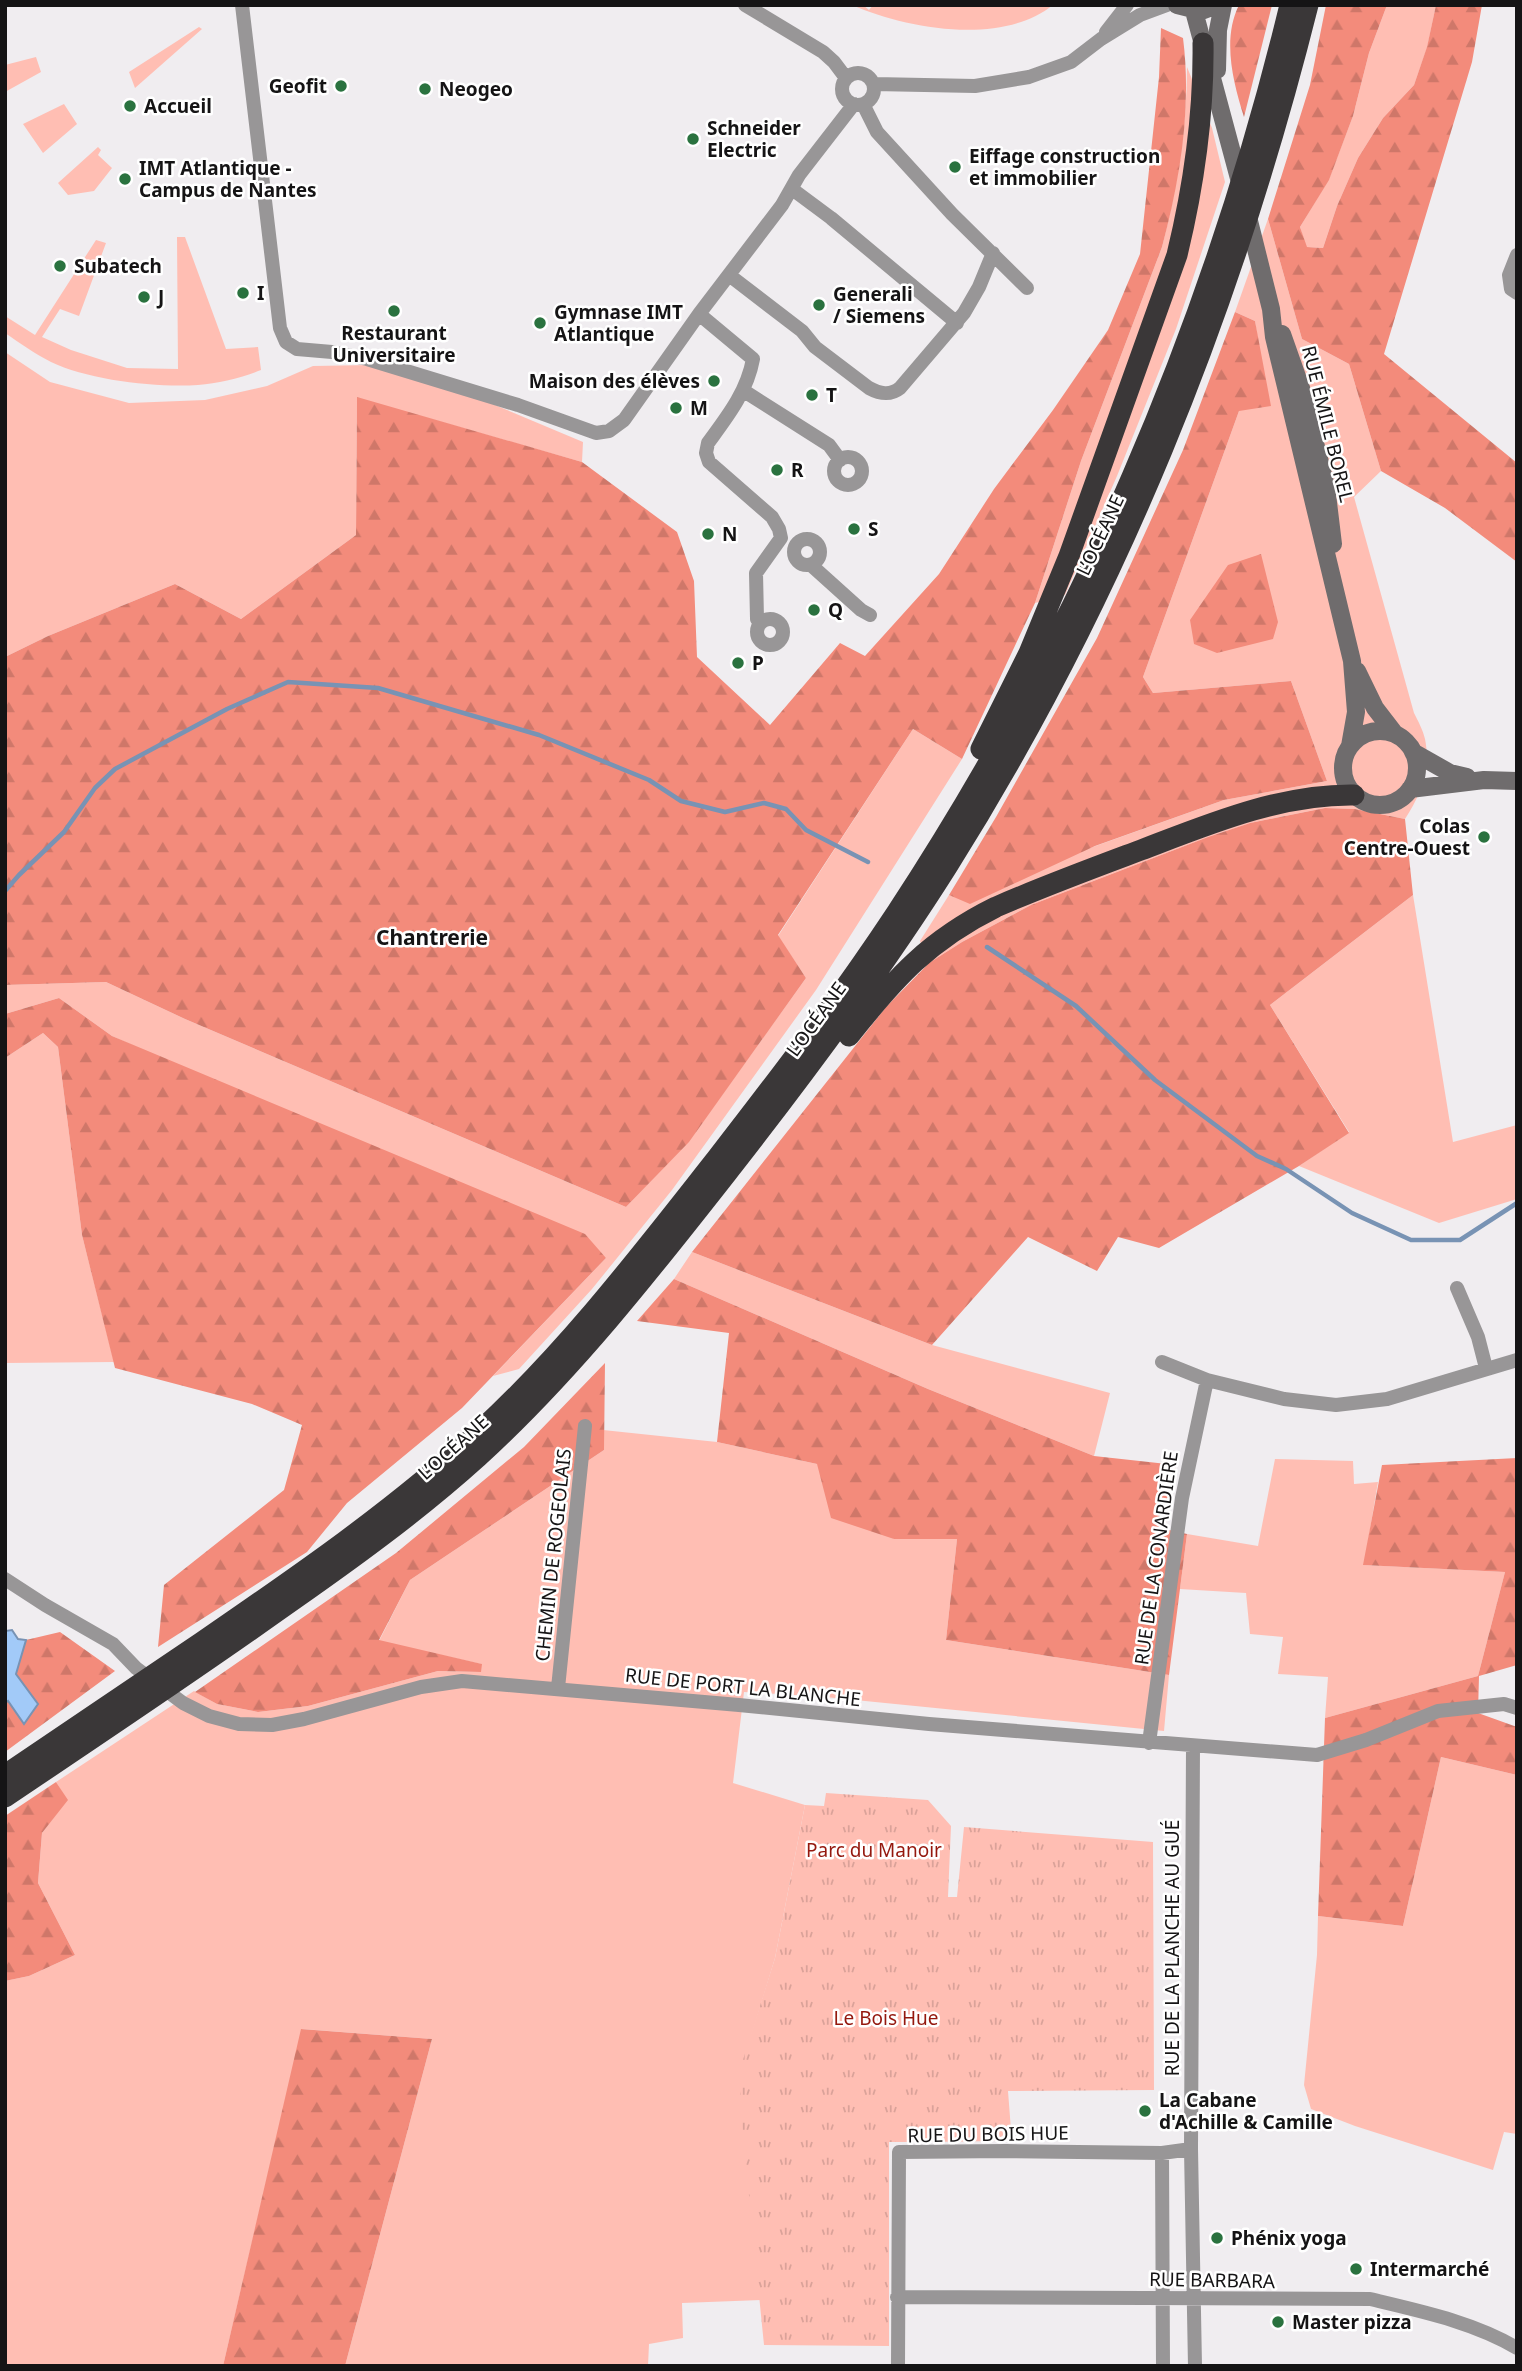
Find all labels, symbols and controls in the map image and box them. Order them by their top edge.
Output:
place label: Geofit [269,73,327,99]
place label: Neogeo [439,76,513,102]
marker: Geofit [333,78,349,94]
marker: Neogeo [417,81,433,97]
place label: Accueil [144,93,212,119]
marker: Accueil [122,98,138,114]
place label: Schneider Electric [707,115,801,163]
marker: Schneider Electric [685,131,701,147]
place label: Eiffage construction et immobilier [969,143,1160,191]
place label: IMT Atlantique - Campus de Nantes [139,155,317,203]
marker: Eiffage construction et immobilier [947,159,963,175]
marker: IMT Atlantique - Campus de Nantes [117,171,133,187]
place label: Subatech [74,253,162,279]
marker: Subatech [52,258,68,274]
place label: I [257,280,264,306]
place label: Generali / Siemens [833,281,925,329]
place label: J [156,284,164,310]
marker: I [235,285,251,301]
marker: J [136,289,152,305]
marker: Generali / Siemens [811,297,827,313]
place label: Gymnase IMT Atlantique [554,299,683,347]
marker: Restaurant Universitaire [386,303,402,319]
marker: Gymnase IMT Atlantique [532,315,548,331]
place label: Restaurant Universitaire [332,320,456,368]
street label: RUE ÉMILE BOREL [1296,343,1360,505]
place label: Maison des élèves [529,368,700,394]
marker: Maison des élèves [706,373,722,389]
place label: T [826,382,837,408]
marker: T [804,387,820,403]
place label: M [690,395,708,421]
marker: M [668,400,684,416]
place label: R [791,457,804,483]
marker: R [769,462,785,478]
street label: L’OCÉANE [1070,490,1130,580]
place label: S [868,516,878,542]
place label: N [722,521,737,547]
marker: S [846,521,862,537]
marker: N [700,526,716,542]
place label: Q [828,597,843,623]
marker: Q [806,602,822,618]
place label: P [752,650,764,676]
marker: P [730,655,746,671]
place label: Colas Centre-Ouest [1344,813,1470,861]
marker: Colas Centre-Ouest [1476,829,1492,845]
district label: Chantrerie [376,923,488,951]
street label: L’OCÉANE [780,976,852,1062]
street label: L’OCÉANE [412,1408,494,1486]
street label: CHEMIN DE ROGEOLAIS [529,1447,577,1663]
street label: RUE DE LA CONARDIÈRE [1128,1449,1184,1667]
street label: RUE DE PORT LA BLANCHE [624,1662,862,1712]
street label: RUE DE LA PLANCHE AU GUÉ [1159,1820,1185,2076]
park label: Parc du Manoir [806,1837,942,1863]
park label: Le Bois Hue [834,2005,938,2031]
place label: La Cabane d'Achille & Camille [1159,2087,1333,2135]
marker: La Cabane d'Achille & Camille [1137,2103,1153,2119]
street label: RUE DU BOIS HUE [907,2120,1069,2148]
place label: Phénix yoga [1231,2225,1347,2251]
marker: Phénix yoga [1209,2230,1225,2246]
place label: Intermarché [1370,2256,1489,2282]
marker: Intermarché [1348,2261,1364,2277]
street label: RUE BARBARA [1149,2266,1276,2294]
place label: Master pizza [1292,2309,1412,2335]
marker: Master pizza [1270,2314,1286,2330]

